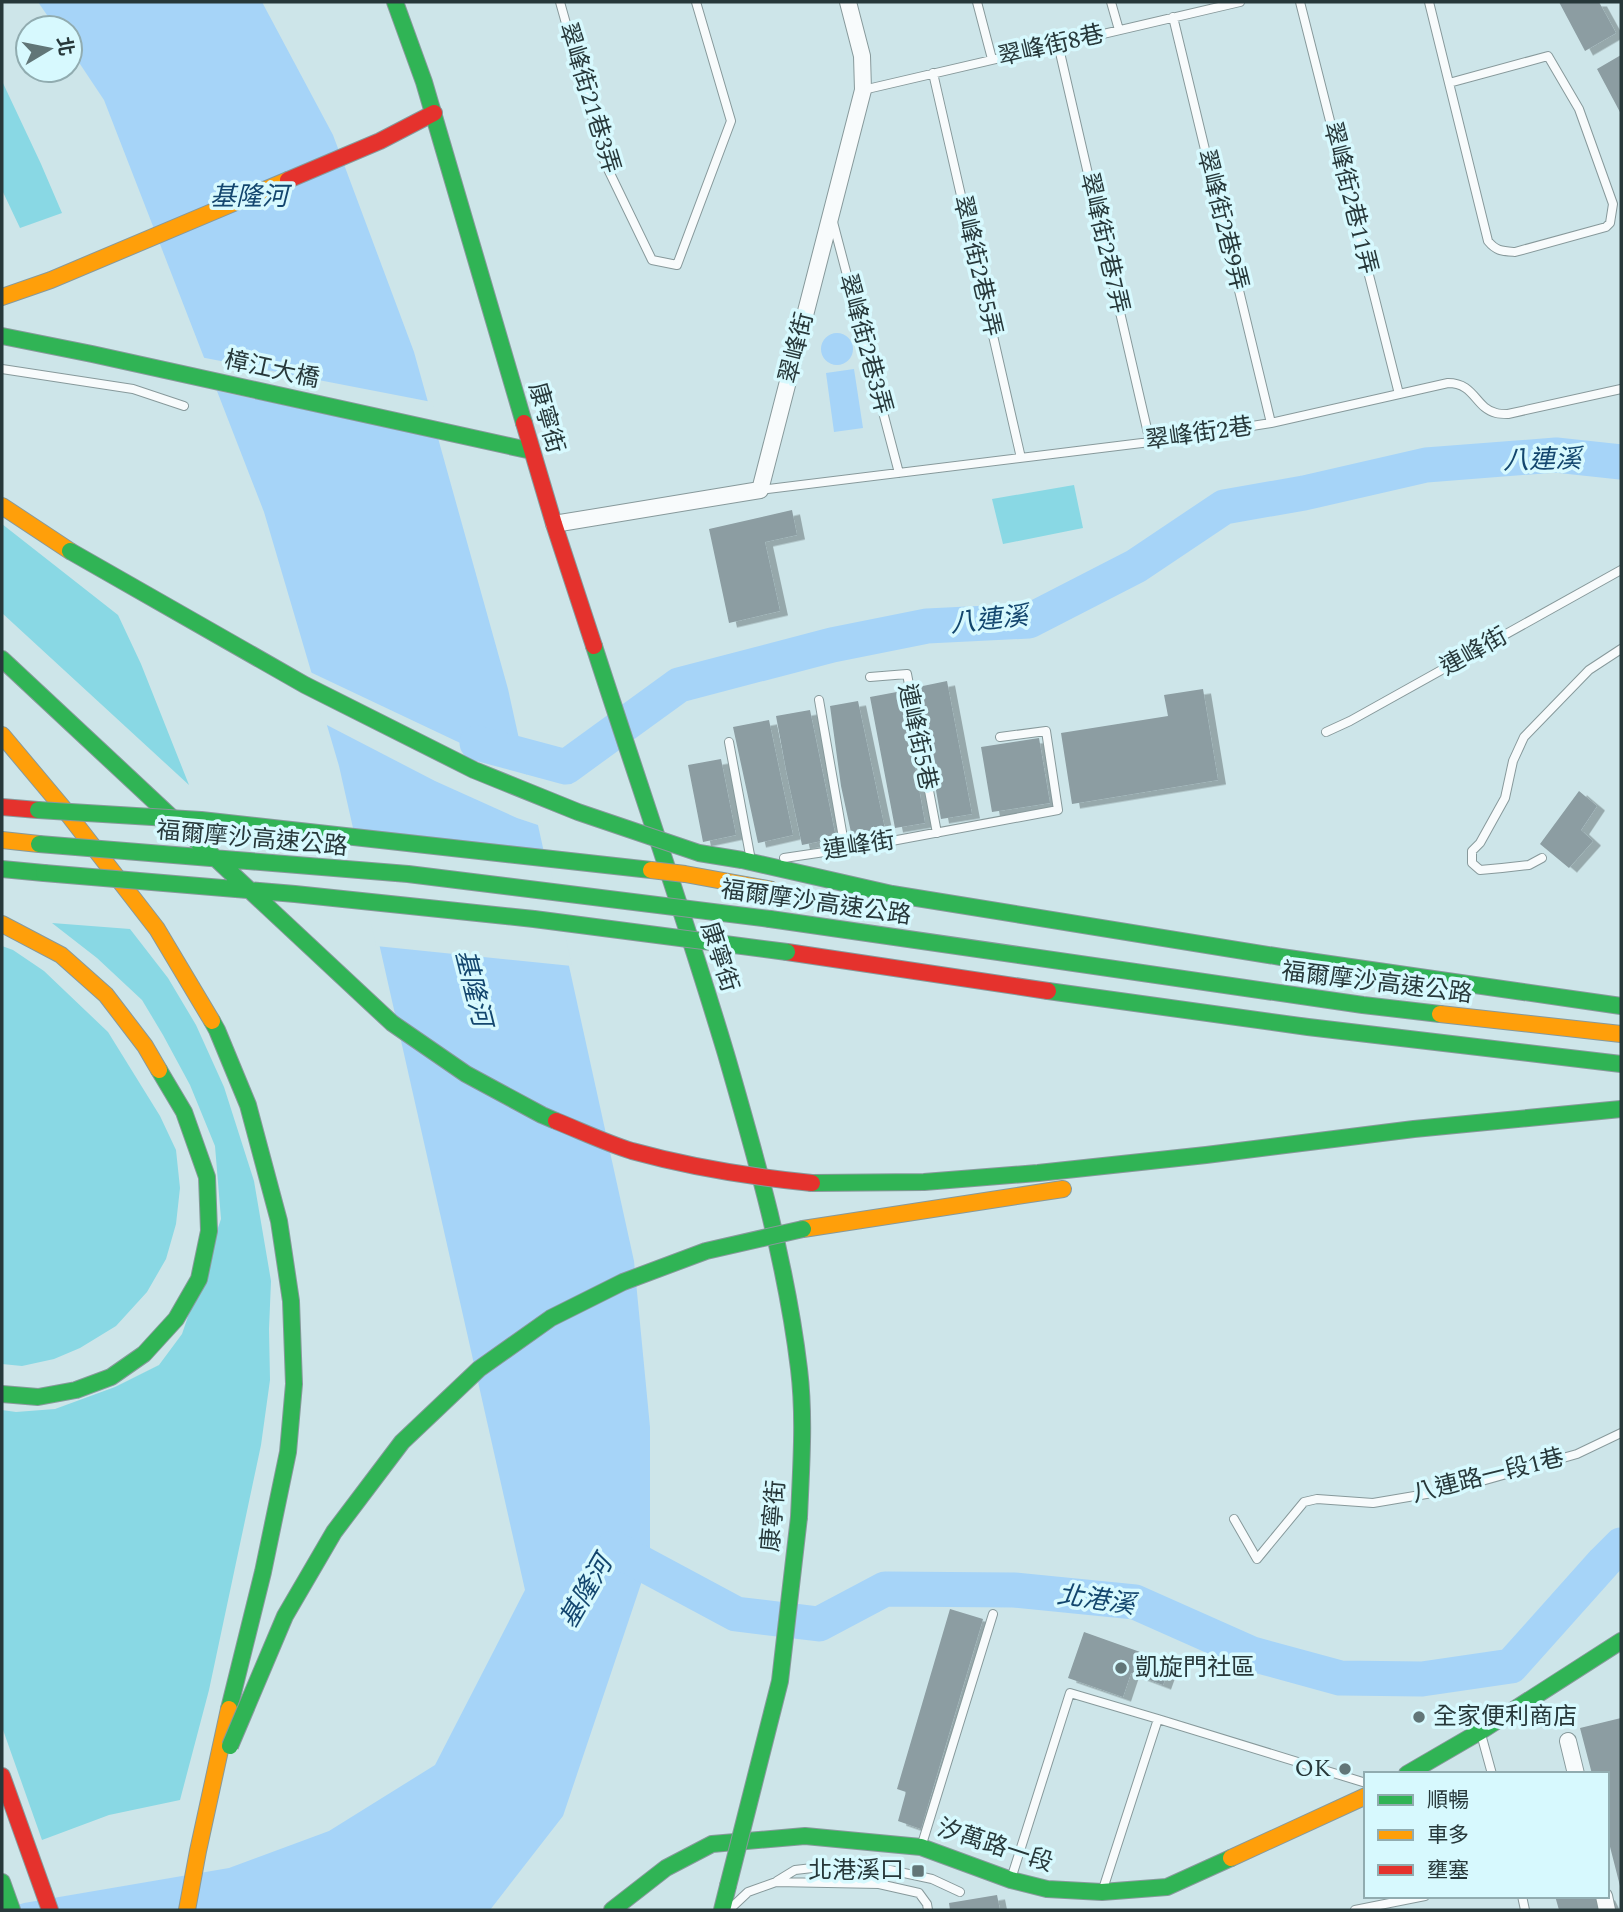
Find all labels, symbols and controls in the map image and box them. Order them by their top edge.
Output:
north arrow [14,14,84,84]
street label: 翠峰街8巷 [994,16,1108,76]
street label: 翠峰街21巷3弄 [549,18,629,178]
text: 北 [48,34,80,58]
street label: 翠峰街2巷11弄 [1314,118,1386,278]
street label: 翠峰街2巷9弄 [1187,146,1257,294]
street label: 翠峰街2巷7弄 [1070,169,1138,317]
water label: 基隆河 [210,177,293,217]
street label: 翠峰街2巷5弄 [943,192,1011,340]
street label: 翠峰街2巷3弄 [829,270,901,418]
street label: 翠峰街 [771,309,823,387]
street label: 樟江大橋 [221,342,323,398]
street label: 康寧街 [519,378,573,458]
street label: 翠峰街2巷 [1143,409,1255,459]
water label: 八連溪 [1503,439,1585,481]
water label: 八連溪 [948,596,1034,644]
street label: 連峰街 [1434,619,1514,685]
street label: 連峰街5巷 [888,680,946,794]
street label: 福爾摩沙高速公路 [155,813,349,865]
street label: 連峰街 [821,823,897,869]
street label: 福爾摩沙高速公路 [718,872,914,934]
street label: 康寧街 [691,917,747,997]
water label: 基隆河 [444,945,503,1036]
street label: 福爾摩沙高速公路 [1280,953,1474,1013]
street label: 八連路一段1巷 [1408,1440,1568,1512]
street label: 康寧街 [753,1479,795,1553]
water label: 基隆河 [549,1544,625,1636]
water label: 北港溪 [1055,1575,1141,1626]
place label: 凱旋門社區 [1135,1650,1255,1686]
marker: 凱旋門社區 [1113,1660,1129,1676]
place label: 全家便利商店 [1433,1699,1577,1735]
marker: 全家便利商店 [1411,1709,1427,1725]
place label: OK [1294,1751,1331,1787]
marker: OK [1337,1761,1353,1777]
legend [1364,1772,1609,1898]
text: 順暢 [1427,1785,1469,1817]
street label: 汐萬路一段 [932,1810,1058,1882]
text: 車多 [1427,1820,1469,1852]
place label: 北港溪口 [808,1853,904,1889]
text: 壅塞 [1427,1855,1469,1887]
marker: 北港溪口 [910,1863,926,1879]

